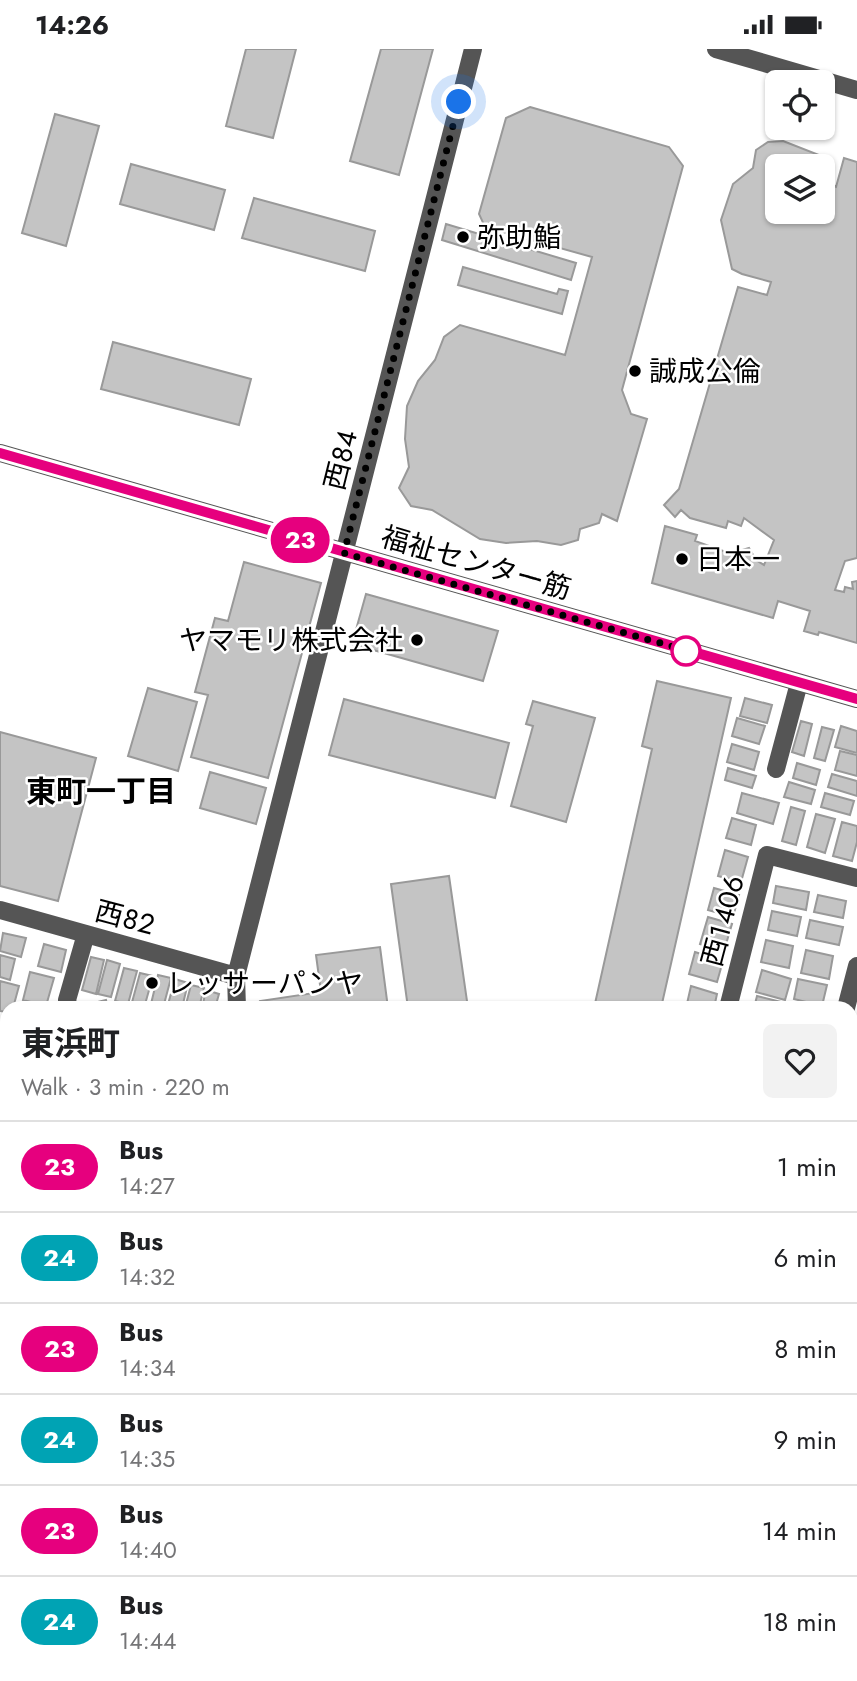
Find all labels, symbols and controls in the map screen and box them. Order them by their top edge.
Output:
text: 14:26 [35,6,109,44]
map controls [765,70,835,224]
button: locate [765,70,835,140]
your location [441,84,476,119]
button: layers [765,154,835,224]
place label: 弥助鮨 [477,217,561,258]
marker: 弥助鮨 [455,229,471,245]
place label: 誠成公倫 [649,351,761,392]
marker: 誠成公倫 [627,363,643,379]
street label: 西８４ [314,426,368,494]
street label: 福祉センター筋 [376,516,576,610]
line badge: 23 [268,517,332,563]
text: 23 [285,522,315,557]
place label: 日本一 [696,539,780,580]
marker: 日本一 [674,551,690,567]
place label: ヤマモリ株式会社 [179,620,403,661]
marker: ヤマモリ株式会社 [409,632,425,648]
unlabelled marker [671,636,701,666]
district label: 東町一丁目 [26,770,176,813]
street label: 西１４０６ [691,871,755,971]
street label: 西８２ [90,890,160,946]
place label: レッサーパンヤ [166,963,363,1004]
marker: レッサーパンヤ [144,975,160,991]
text: 東浜町 [21,1020,120,1067]
button: heart [763,1024,837,1098]
text: Walk · 3 min · 220 m [21,1070,230,1104]
text: Bus [119,1131,163,1169]
text: 1 min [777,1148,837,1186]
text: 23 [44,1149,75,1184]
text: 14:27 [119,1169,175,1203]
text: Bus [119,1222,163,1260]
text: 6 min [774,1239,837,1277]
text: 24 [43,1240,76,1275]
text: 14:32 [119,1260,175,1294]
text: Bus [119,1313,163,1351]
text: 8 min [774,1330,837,1368]
text: 23 [44,1331,75,1366]
text: 14:34 [119,1351,176,1385]
text: Bus [119,1404,163,1442]
text: 9 min [774,1421,837,1459]
text: 24 [43,1422,76,1457]
text: 14:35 [119,1442,175,1476]
text: Bus [119,1495,163,1533]
text: 14 min [762,1512,837,1550]
text: 23 [44,1513,75,1548]
text: 14:40 [119,1533,177,1567]
text: Bus [119,1586,163,1624]
text: 18 min [763,1603,837,1641]
text: 24 [43,1604,76,1639]
text: 14:44 [119,1624,176,1658]

